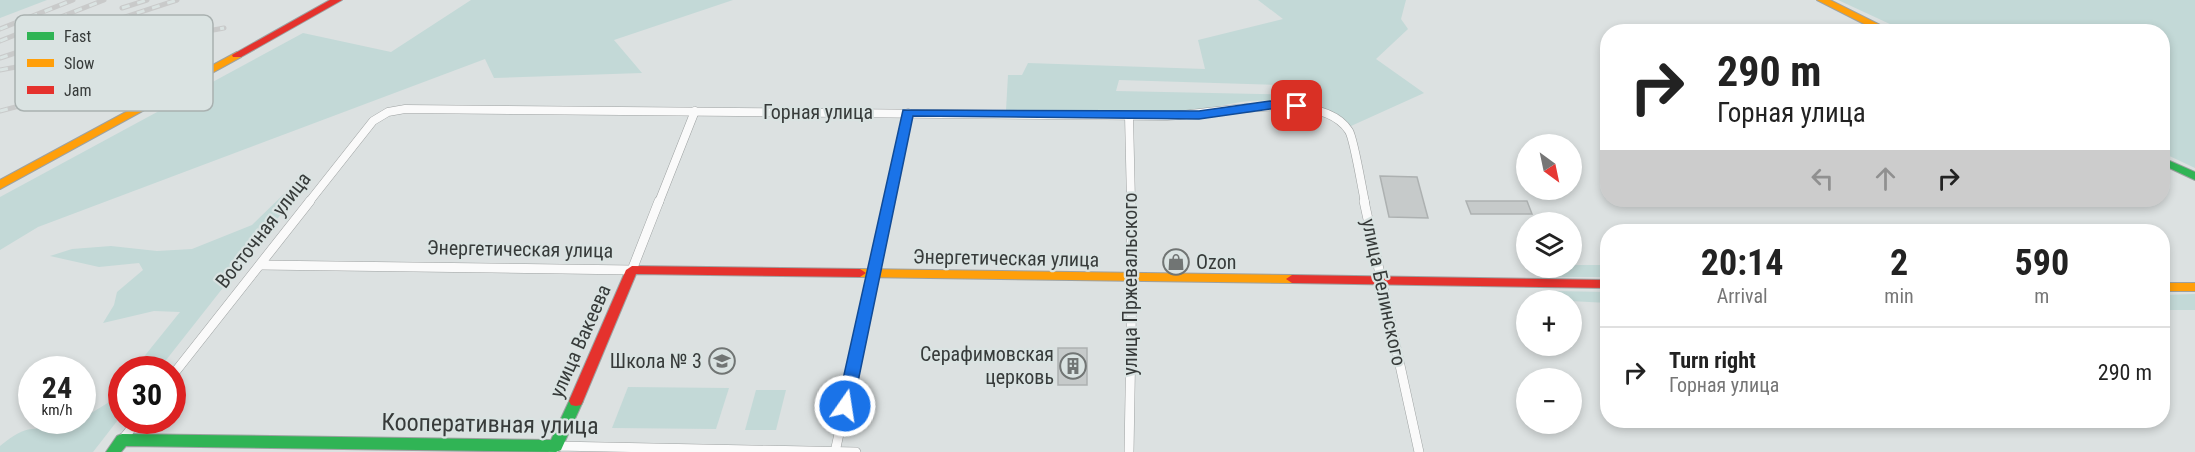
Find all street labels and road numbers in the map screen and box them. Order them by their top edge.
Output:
street label: Горная улица [763,100,873,124]
street label: Восточная улица [210,167,316,293]
street label: улица Пржевальского [1118,193,1142,375]
street label: улица Белинского [1357,216,1411,368]
street label: Энергетическая улица [427,235,613,263]
street label: Энергетическая улица [913,244,1099,272]
street label: улица Вакеева [544,281,616,401]
street label: Кооперативная улица [381,408,599,440]

